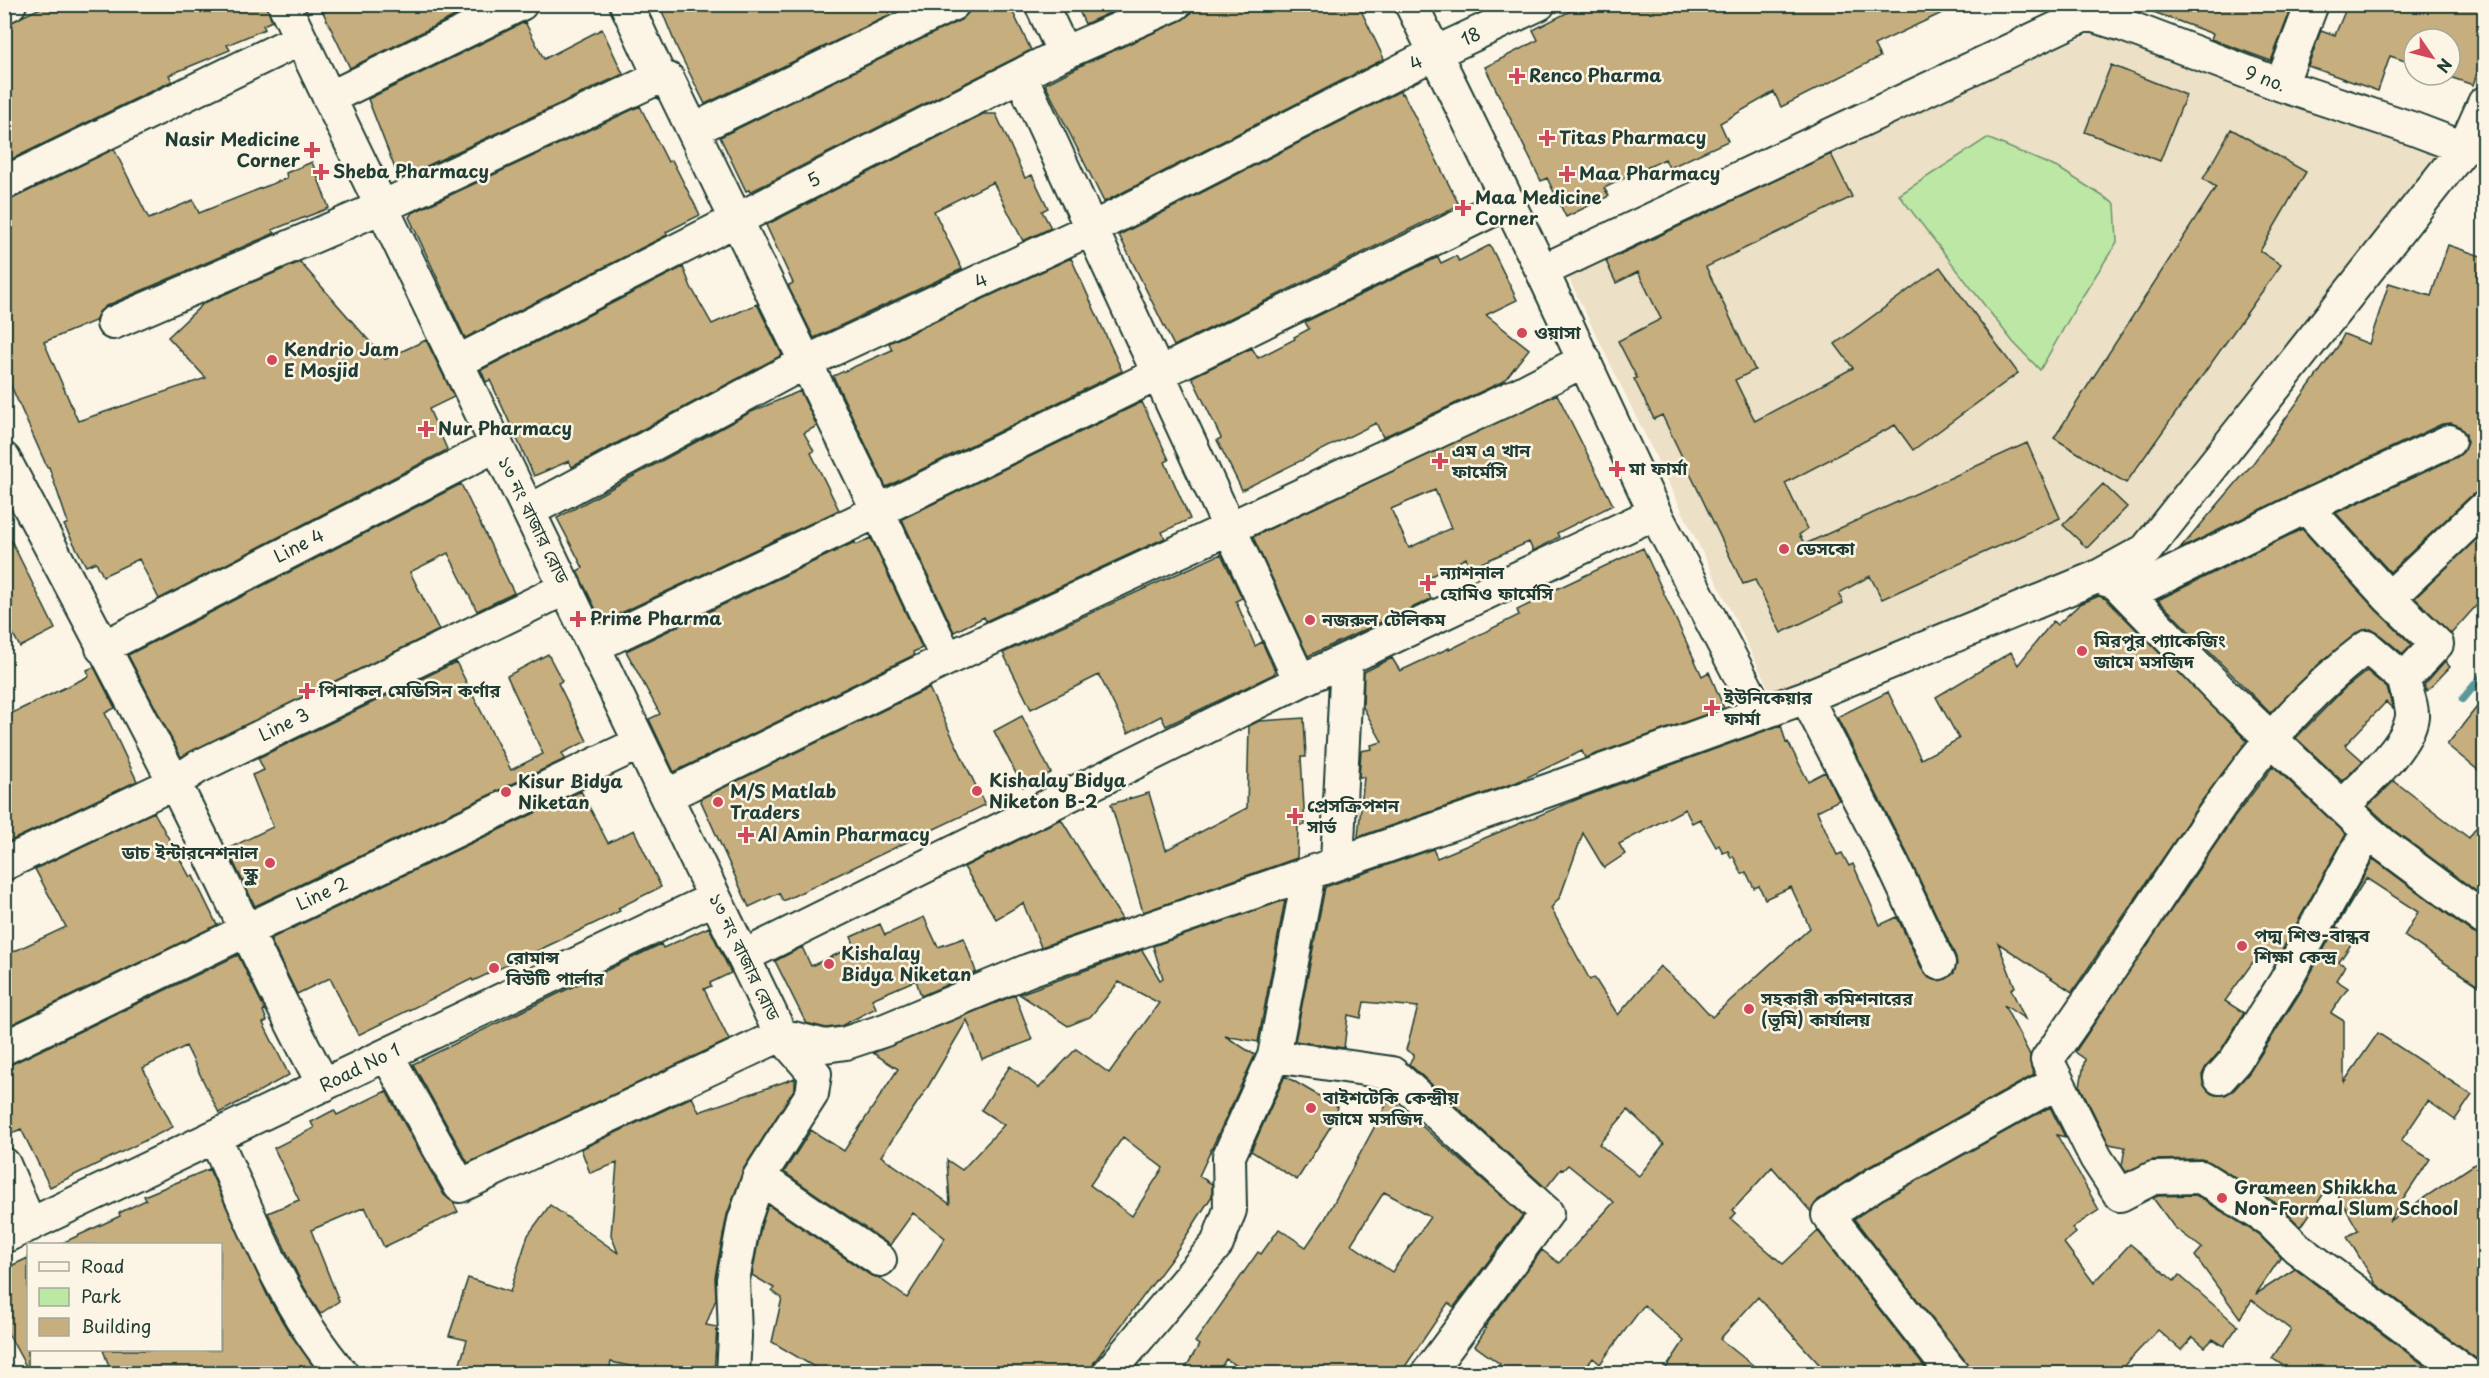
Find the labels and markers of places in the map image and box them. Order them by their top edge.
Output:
place label: Renco Pharma [1529,61,1662,88]
marker: Renco Pharma [1510,69,1524,83]
place label: Titas Pharmacy [1559,123,1706,150]
place label: Nasir Medicine Corner [165,125,301,173]
marker: Titas Pharmacy [1540,131,1554,145]
marker: Nasir Medicine Corner [305,143,319,157]
place label: Sheba Pharmacy [333,157,489,184]
place label: Maa Pharmacy [1579,159,1720,186]
marker: Sheba Pharmacy [314,165,328,179]
marker: Maa Pharmacy [1560,167,1574,181]
place label: Maa Medicine Corner [1475,183,1602,231]
marker: Maa Medicine Corner [1456,201,1470,215]
place label: ওয়াসা [1534,318,1582,345]
marker: ওয়াসা [1515,326,1529,340]
place label: Kendrio Jam E Mosjid [284,335,399,383]
marker: Kendrio Jam E Mosjid [265,353,279,367]
place label: Nur Pharmacy [438,414,572,441]
marker: Nur Pharmacy [419,422,433,436]
place label: এম এ খান ফার্মেসি [1451,436,1531,484]
marker: এম এ খান ফার্মেসি [1433,454,1447,468]
place label: মা ফার্মা [1628,454,1688,481]
marker: মা ফার্মা [1610,462,1624,476]
place label: ডেসকো [1796,534,1856,561]
marker: ডেসকো [1777,542,1791,556]
place label: ন্যাশনাল হোমিও ফার্মেসি [1439,558,1553,606]
marker: ন্যাশনাল হোমিও ফার্মেসি [1421,576,1435,590]
place label: Prime Pharma [590,604,722,631]
place label: নজরুল টেলিকম [1321,605,1446,632]
marker: Prime Pharma [571,612,585,626]
marker: নজরুল টেলিকম [1303,613,1317,627]
place label: মিরপুর প্যাকেজিং জামে মসজিদ [2093,626,2226,674]
marker: মিরপুর প্যাকেজিং জামে মসজিদ [2075,644,2089,658]
place label: পিনাকল মেডিসিন কর্ণার [318,676,501,703]
place label: ইউনিকেয়ার ফার্মা [1723,683,1813,731]
marker: পিনাকল মেডিসিন কর্ণার [300,684,314,698]
marker: ইউনিকেয়ার ফার্মা [1705,701,1719,715]
place label: Kishalay Bidya Niketon B-2 [989,766,1127,814]
place label: Kisur Bidya Niketan [518,767,623,815]
place label: M/S Matlab Traders [730,777,836,825]
marker: Kishalay Bidya Niketon B-2 [970,784,984,798]
marker: Kisur Bidya Niketan [499,785,513,799]
place label: প্রেসক্রিপশন সার্ভ [1306,791,1400,839]
marker: M/S Matlab Traders [711,795,725,809]
marker: প্রেসক্রিপশন সার্ভ [1288,809,1302,823]
place label: Al Amin Pharmacy [757,820,930,847]
marker: Al Amin Pharmacy [739,828,753,842]
place label: ডাচ ইন্টারনেশনাল স্কুল [121,838,259,886]
marker: ডাচ ইন্টারনেশনাল স্কুল [263,856,277,870]
place label: পদ্ম শিশু-বান্ধব শিক্ষা কেন্দ্র [2253,921,2371,969]
place label: Kishalay Bidya Niketan [841,939,971,987]
marker: পদ্ম শিশু-বান্ধব শিক্ষা কেন্দ্র [2235,939,2249,953]
place label: রোমান্স বিউটি পার্লার [505,943,605,991]
marker: Kishalay Bidya Niketan [822,957,836,971]
marker: রোমান্স বিউটি পার্লার [487,961,501,975]
place label: সহকারী কমিশনারের (ভূমি) কার্যালয় [1760,984,1914,1032]
marker: সহকারী কমিশনারের (ভূমি) কার্যালয় [1742,1002,1756,1016]
place label: বাইশটেকি কেন্দ্রীয় জামে মসজিদ [1322,1083,1459,1131]
marker: বাইশটেকি কেন্দ্রীয় জামে মসজিদ [1304,1101,1318,1115]
place label: Grameen Shikkha Non-Formal Slum School [2234,1173,2458,1221]
marker: Grameen Shikkha Non-Formal Slum School [2215,1191,2229,1205]

